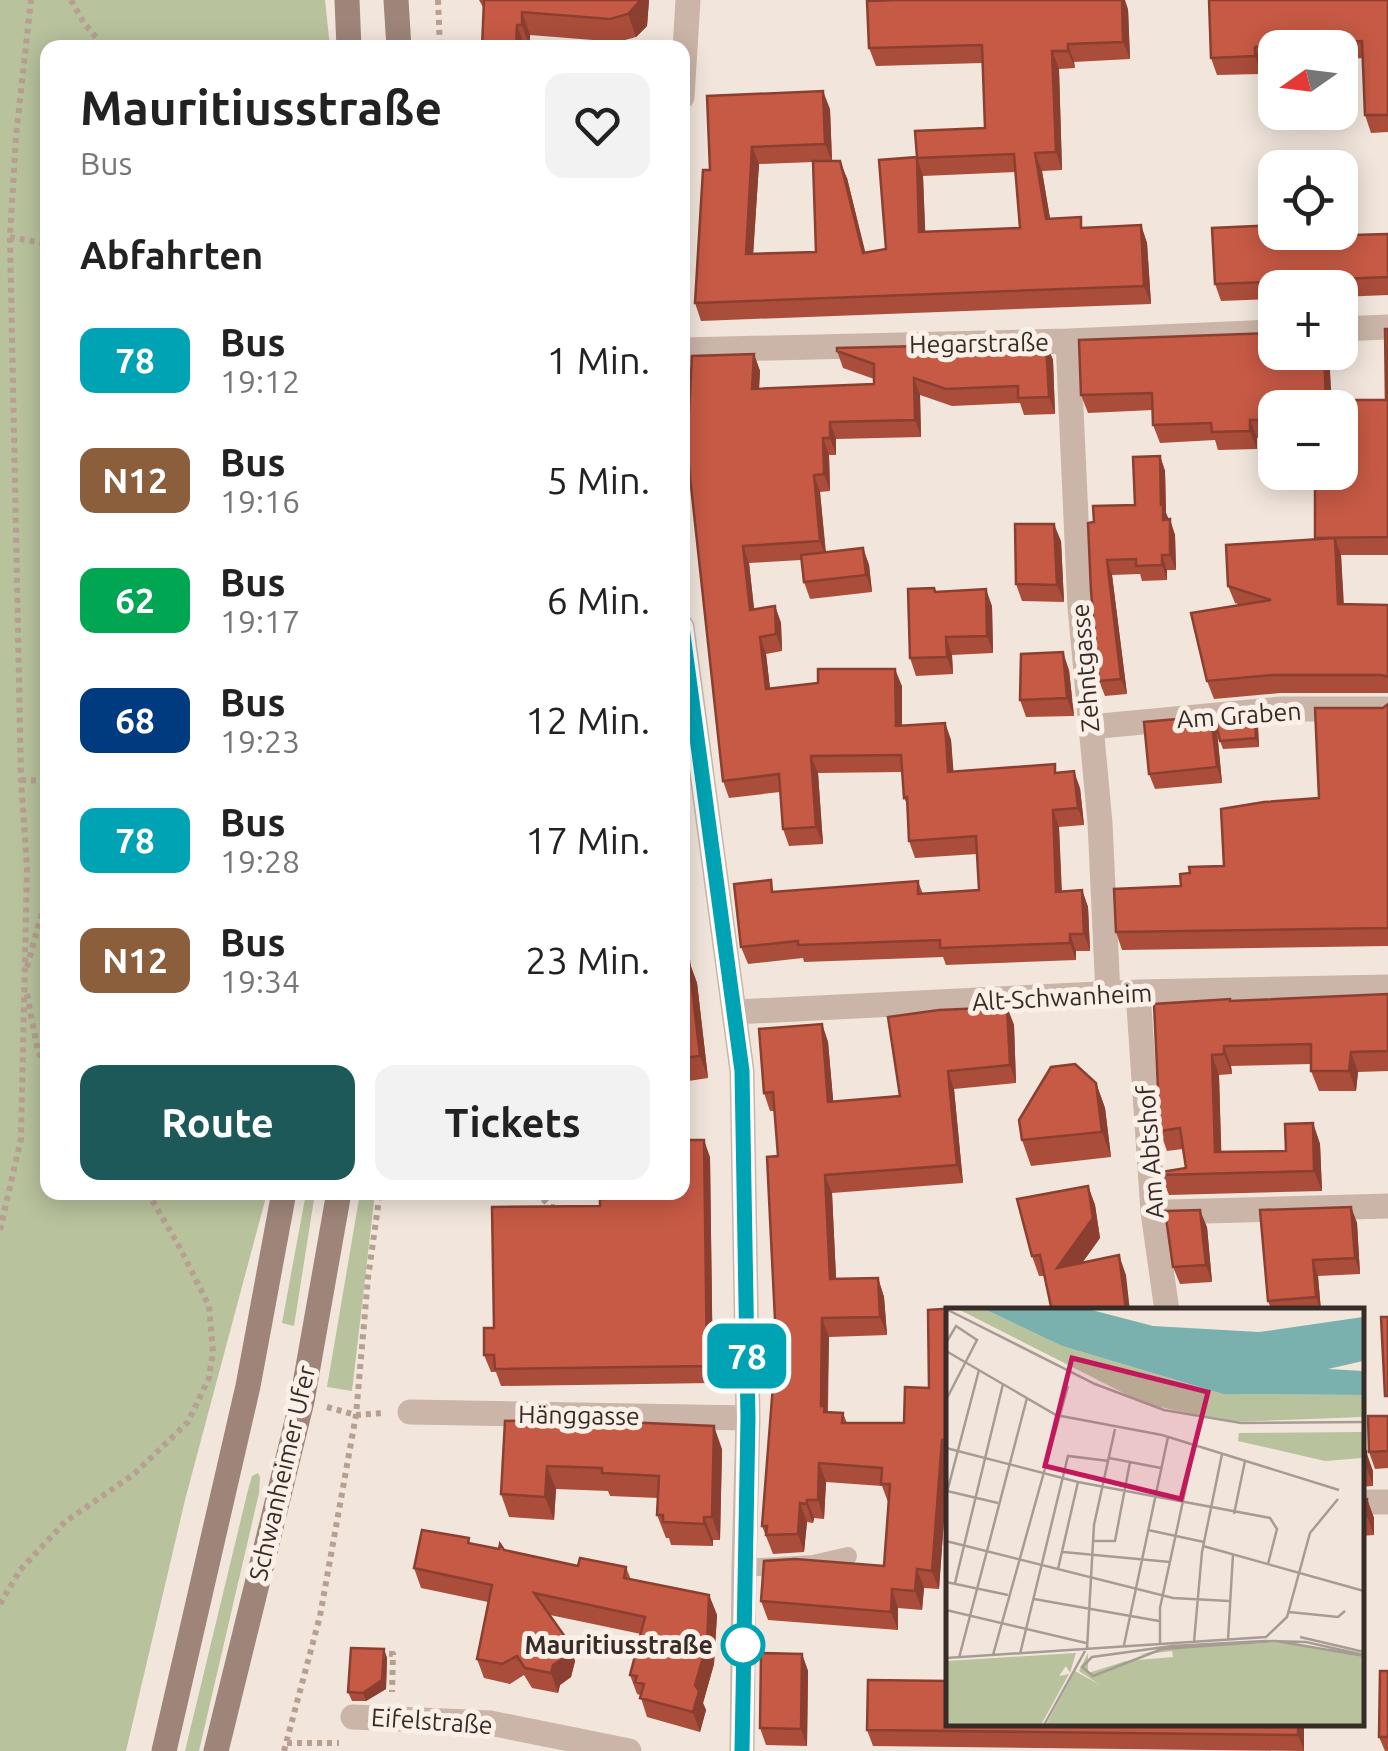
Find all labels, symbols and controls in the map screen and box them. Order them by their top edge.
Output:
north arrow [1258,30,1358,130]
map controls [1258,30,1358,490]
button: heart [545,73,650,178]
text: Mauritiusstraße [80,80,442,134]
text: Bus [80,145,132,181]
button: locate [1258,150,1358,250]
text: Abfahrten [80,234,263,276]
button: + [1258,270,1358,370]
text: Bus [220,321,285,363]
street label: Hegarstraße [909,328,1049,358]
text: 1 Min. [547,339,650,381]
text: 78 [115,340,155,380]
text: 19:12 [220,363,300,399]
button: − [1258,390,1358,490]
text: Bus [220,441,285,483]
text: 5 Min. [547,459,650,501]
text: N12 [102,460,168,500]
text: 19:16 [220,483,300,519]
text: Bus [220,561,285,603]
text: 6 Min. [547,579,650,621]
text: 62 [115,580,155,620]
text: 19:17 [220,603,300,639]
street label: Zehntgasse [1065,603,1105,733]
text: Bus [220,681,285,723]
street label: Am Graben [1176,697,1302,733]
text: 12 Min. [525,699,650,741]
text: 68 [115,700,155,740]
text: 19:23 [220,723,300,759]
text: Bus [220,801,285,843]
text: 17 Min. [525,819,650,861]
text: 78 [115,820,155,860]
text: 19:28 [220,843,300,879]
text: Bus [220,921,285,963]
text: 23 Min. [525,939,650,981]
text: N12 [102,940,168,980]
text: 19:34 [220,963,300,999]
street label: Alt-Schwanheim [971,978,1153,1016]
button: Route [80,1065,355,1180]
button: Tickets [375,1065,650,1180]
street label: Am Abtshof [1131,1084,1169,1220]
inset map [946,1308,1363,1726]
line badge: 78 [702,1324,792,1388]
text: 78 [727,1336,767,1376]
street label: Schwanheimer Ufer [244,1362,321,1583]
street label: Hänggasse [518,1400,640,1430]
marker: Mauritiusstraße [722,1624,764,1666]
place label: Mauritiusstraße [524,1631,713,1659]
street label: Eifelstraße [370,1703,494,1739]

